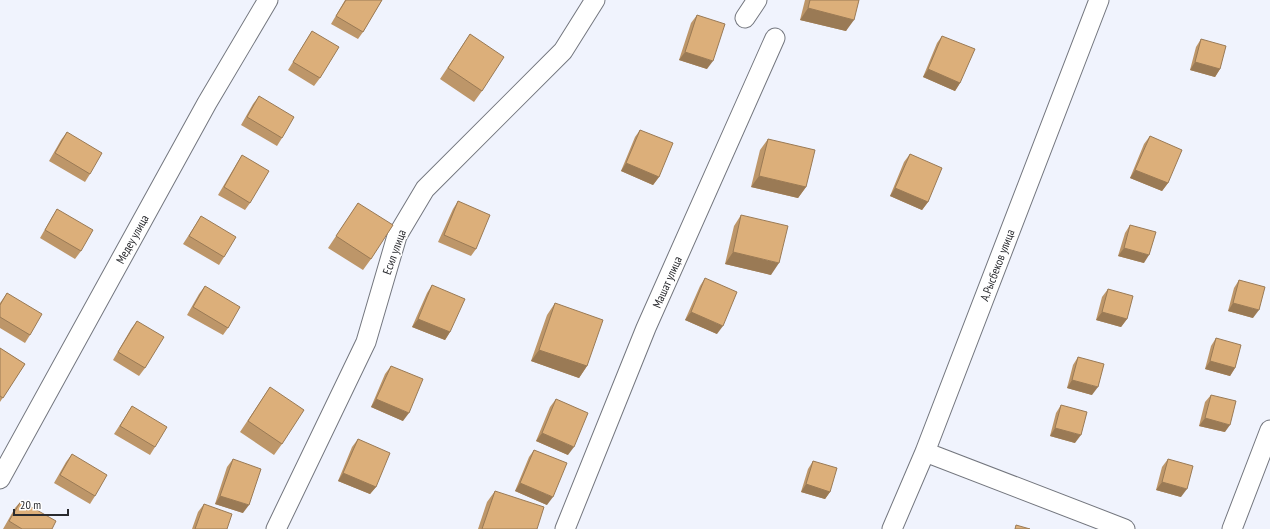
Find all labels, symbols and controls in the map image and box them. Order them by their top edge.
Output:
street label: Медеу улица [112,212,152,266]
street label: Есил улица [379,227,409,276]
street label: А.Рысбеков улица [976,227,1018,303]
street label: Машат улица [649,254,685,310]
scale bar [14,491,68,517]
text: 20 m [20,497,41,512]

